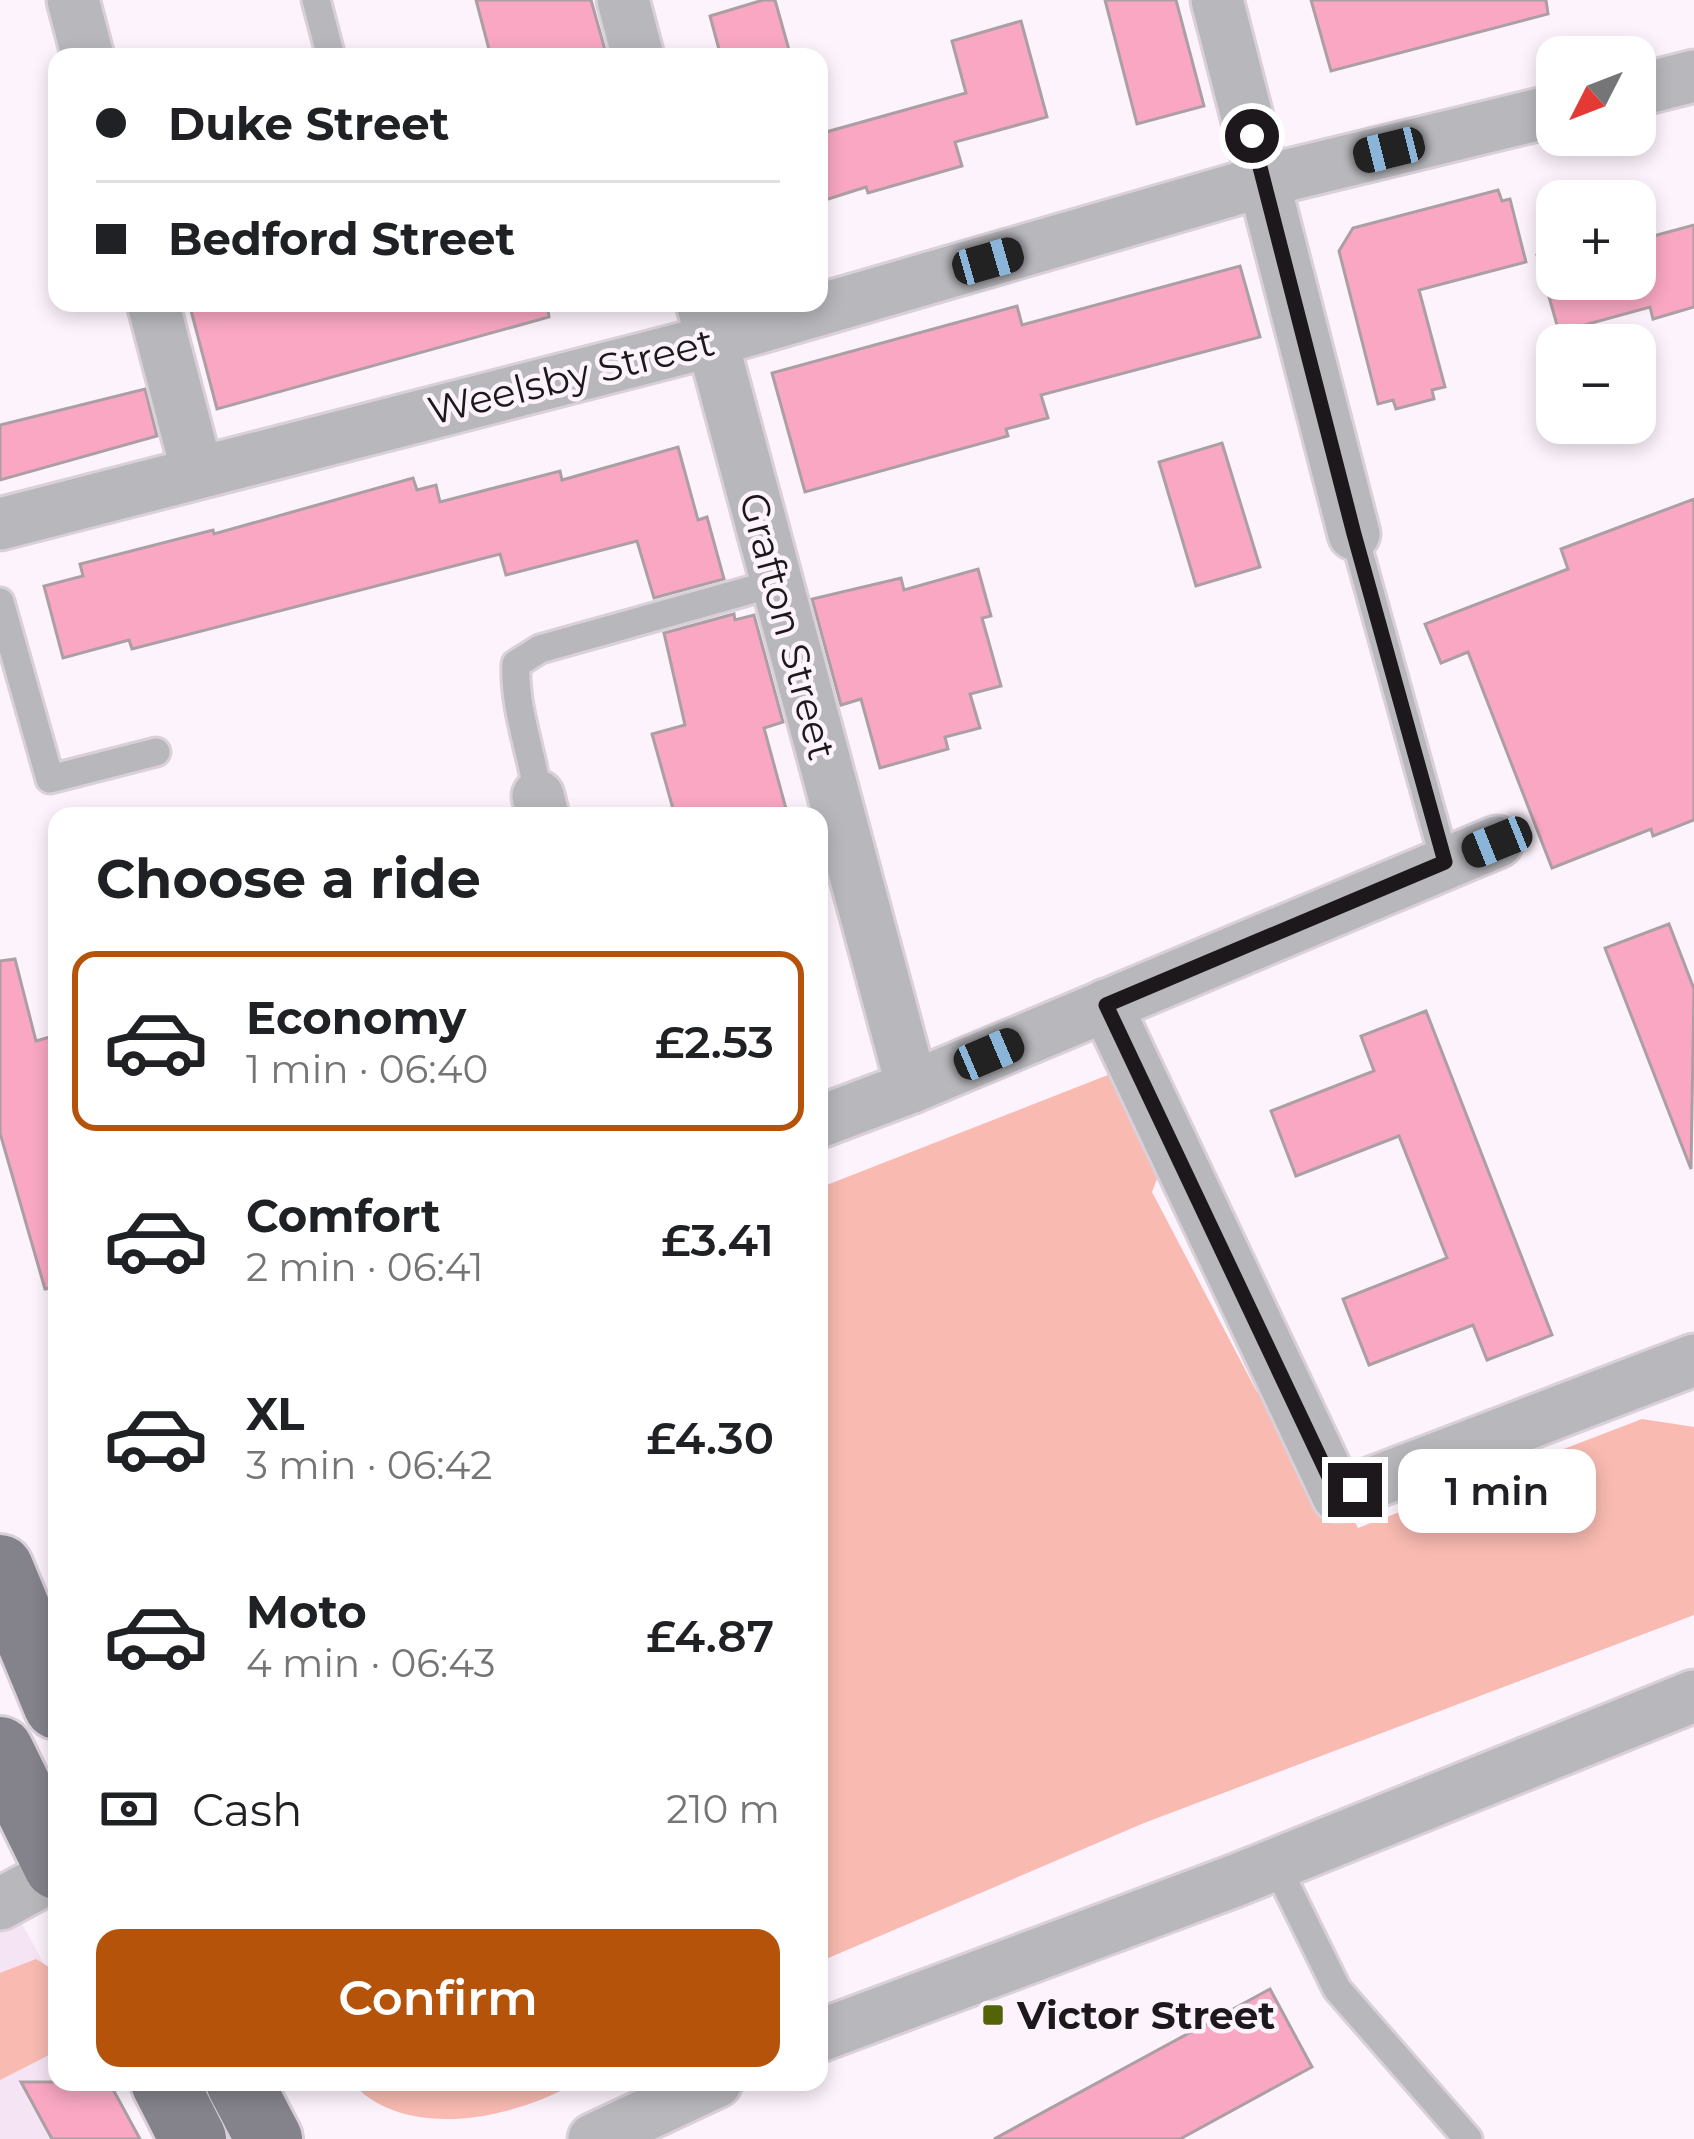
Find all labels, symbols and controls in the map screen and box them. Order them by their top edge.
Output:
north arrow [1536,36,1656,156]
map controls [1536,36,1656,444]
text: Duke Street [168,96,449,151]
route start [1225,109,1279,163]
car [1350,124,1428,176]
button: + [1536,180,1656,300]
text: Bedford Street [168,211,515,266]
car [948,234,1028,288]
street label: Weelsby Street [423,317,719,435]
button: − [1536,324,1656,444]
street label: Grafton Street [729,487,847,765]
car [1457,812,1537,872]
text: Choose a ride [96,846,481,912]
icon: car [102,987,210,1095]
text: Economy [246,990,466,1045]
text: £2.53 [655,1014,774,1069]
car [949,1023,1029,1085]
text: 1 min · 06:40 [246,1045,488,1093]
icon: car [102,1185,210,1293]
text: Comfort [246,1188,441,1243]
text: £3.41 [661,1212,774,1267]
text: 2 min · 06:41 [246,1243,484,1291]
icon: car [102,1383,210,1491]
text: XL [246,1386,304,1441]
text: £4.30 [646,1410,774,1465]
text: 3 min · 06:42 [246,1441,492,1489]
callout: 1 min [1397,1448,1595,1532]
route end [1328,1463,1382,1517]
text: 1 min [1445,1467,1549,1515]
icon: car [102,1581,210,1689]
text: Moto [246,1584,367,1639]
text: £4.87 [646,1608,774,1663]
text: 4 min · 06:43 [246,1639,496,1687]
icon: cash [96,1776,162,1842]
text: Cash [192,1782,303,1837]
text: 210 m [666,1785,780,1833]
button: Confirm [96,1929,780,2067]
place label: Victor Street [1016,1991,1275,2039]
marker: Victor Street [980,2002,1006,2028]

